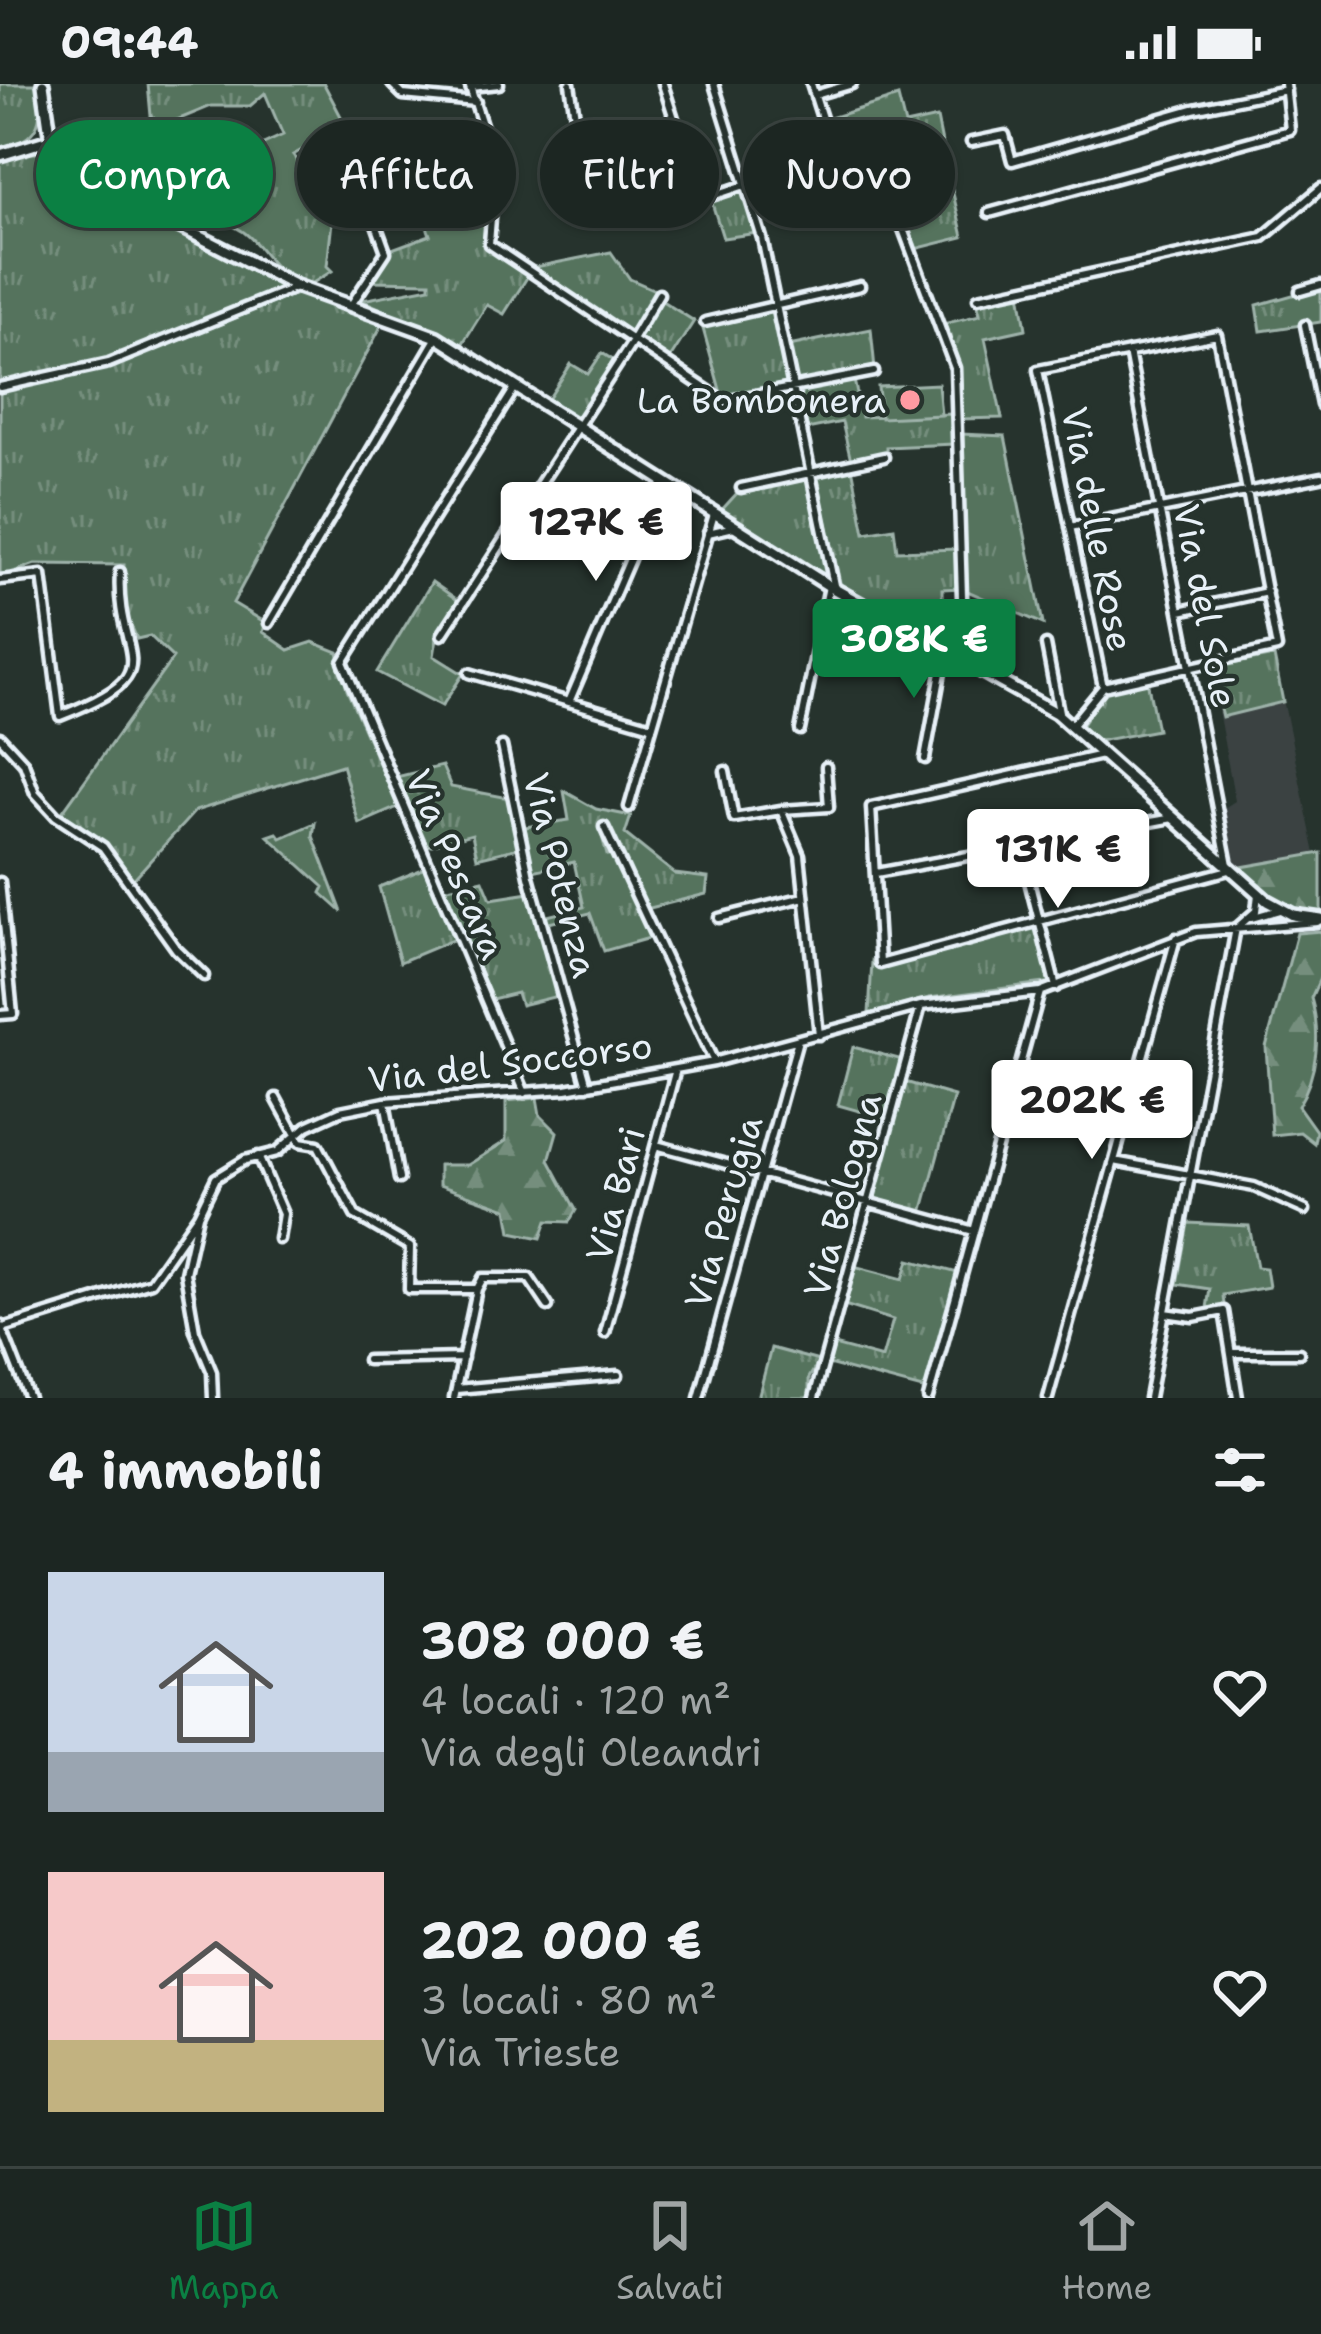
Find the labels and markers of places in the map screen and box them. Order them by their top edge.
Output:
place label: La Bombonera [637,376,886,425]
marker: La Bombonera [897,387,923,413]
pin: 127K € [498,482,694,584]
pin: 308K € [816,599,1012,701]
pin: 131K € [960,809,1156,911]
pin: 202K € [994,1060,1190,1162]

